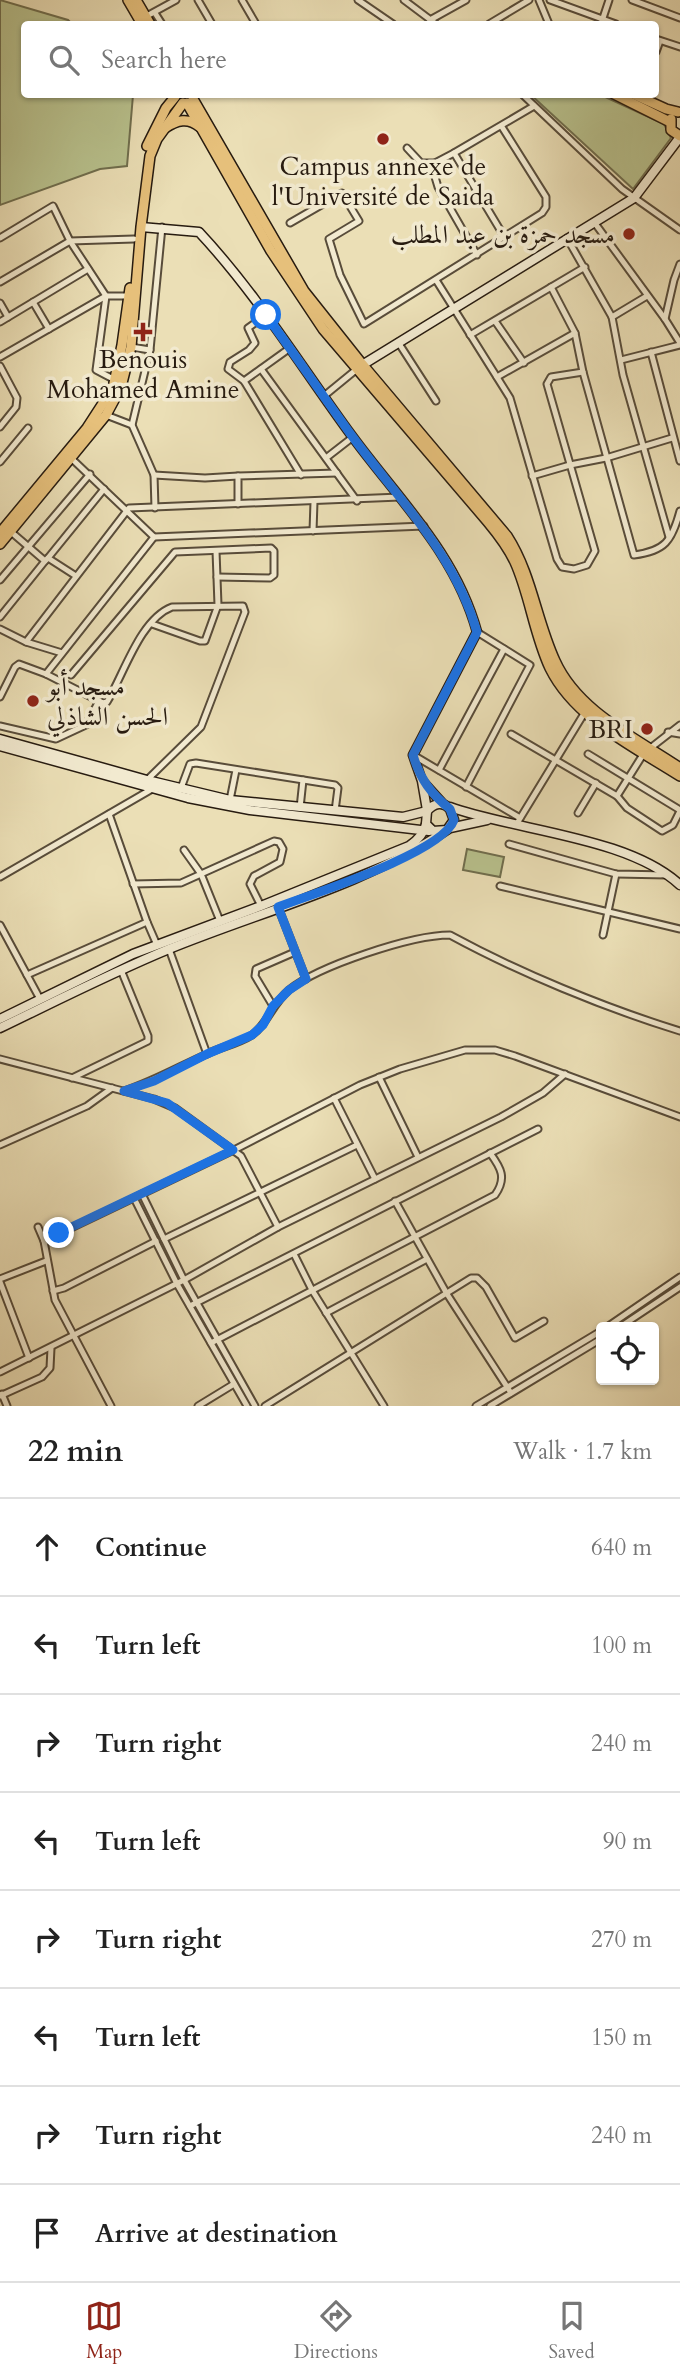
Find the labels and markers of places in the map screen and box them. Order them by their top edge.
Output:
marker: Campus annexe de l'Université de Saida [375,131,391,147]
place label: Campus annexe de l'Université de Saida [272,149,494,214]
place label: مسجد حمزة بن عبد المطلب [391,217,615,252]
marker: مسجد حمزة بن عبد المطلب [621,226,637,242]
marker: Benouis Mohamed Amine [135,324,151,340]
place label: Benouis Mohamed Amine [46,342,240,407]
place label: مسجد أبو الحسن الشاذلي [44,669,168,738]
marker: مسجد أبو الحسن الشاذلي [25,693,41,709]
place label: BRI [588,712,633,747]
marker: BRI [639,721,655,737]

